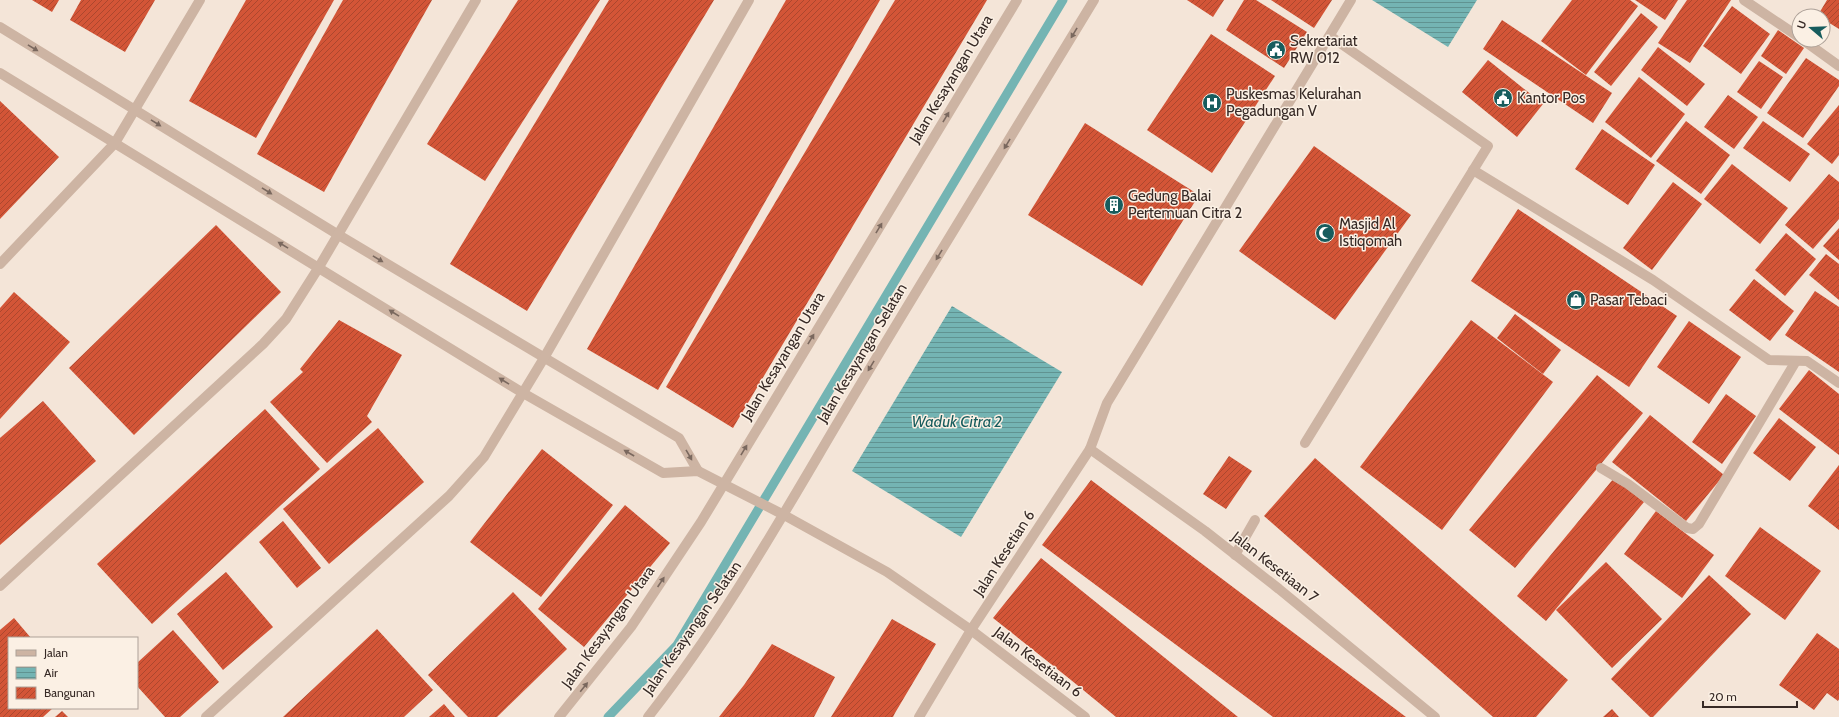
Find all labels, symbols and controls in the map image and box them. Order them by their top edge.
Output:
north arrow [1791,8,1831,48]
street label: Jalan Kesayangan Utara [905,11,997,147]
text: U [1794,19,1809,31]
one-way arrow [1071,27,1078,39]
place label: Sekretariat RW 012 [1290,32,1358,67]
public building icon: Sekretariat RW 012 [1265,39,1287,61]
one-way arrow [27,44,39,51]
place label: Puskesmas Kelurahan Pegadungan V [1226,85,1361,120]
public building icon: Kantor Pos [1492,87,1514,109]
place label: Kantor Pos [1517,89,1585,107]
hospital icon: Puskesmas Kelurahan Pegadungan V [1201,92,1223,114]
one-way arrow [942,112,950,122]
one-way arrow [151,119,161,127]
one-way arrow [1003,138,1010,150]
one-way arrow [262,187,272,195]
place label: Gedung Balai Pertemuan Citra 2 [1128,187,1243,222]
building icon: Gedung Balai Pertemuan Citra 2 [1103,194,1125,216]
place label: Masjid Al Istiqomah [1339,215,1402,250]
one-way arrow [875,222,882,234]
mosque icon: Masjid Al Istiqomah [1314,222,1336,244]
one-way arrow [278,241,288,249]
one-way arrow [935,250,943,260]
one-way arrow [372,255,384,262]
street label: Jalan Kesayangan Selatan [813,280,911,427]
street label: Jalan Kesayangan Utara [737,288,829,424]
shop icon: Pasar Tebaci [1565,289,1587,311]
place label: Pasar Tebaci [1590,291,1667,309]
one-way arrow [389,309,399,317]
one-way arrow [808,333,815,345]
one-way arrow [868,360,875,372]
one-way arrow [498,378,510,385]
water label: Waduk Citra 2 [912,412,1003,431]
one-way arrow [740,444,747,456]
one-way arrow [685,449,692,461]
one-way arrow [623,450,635,457]
street label: Jalan Kesetian 6 [969,507,1038,600]
street label: Jalan Kesetiaan 7 [1227,527,1322,607]
street label: Jalan Kesayangan Selatan [638,558,745,699]
street label: Jalan Kesayangan Utara [557,562,659,692]
one-way arrow [657,577,665,587]
street label: Jalan Kesetiaan 6 [990,622,1086,701]
legend [8,637,138,709]
text: Jalan [43,645,68,660]
text: Air [44,665,58,680]
one-way arrow [580,682,588,692]
scale bar [1703,683,1797,709]
text: Bangunan [44,685,95,700]
text: 20 m [1709,689,1737,704]

